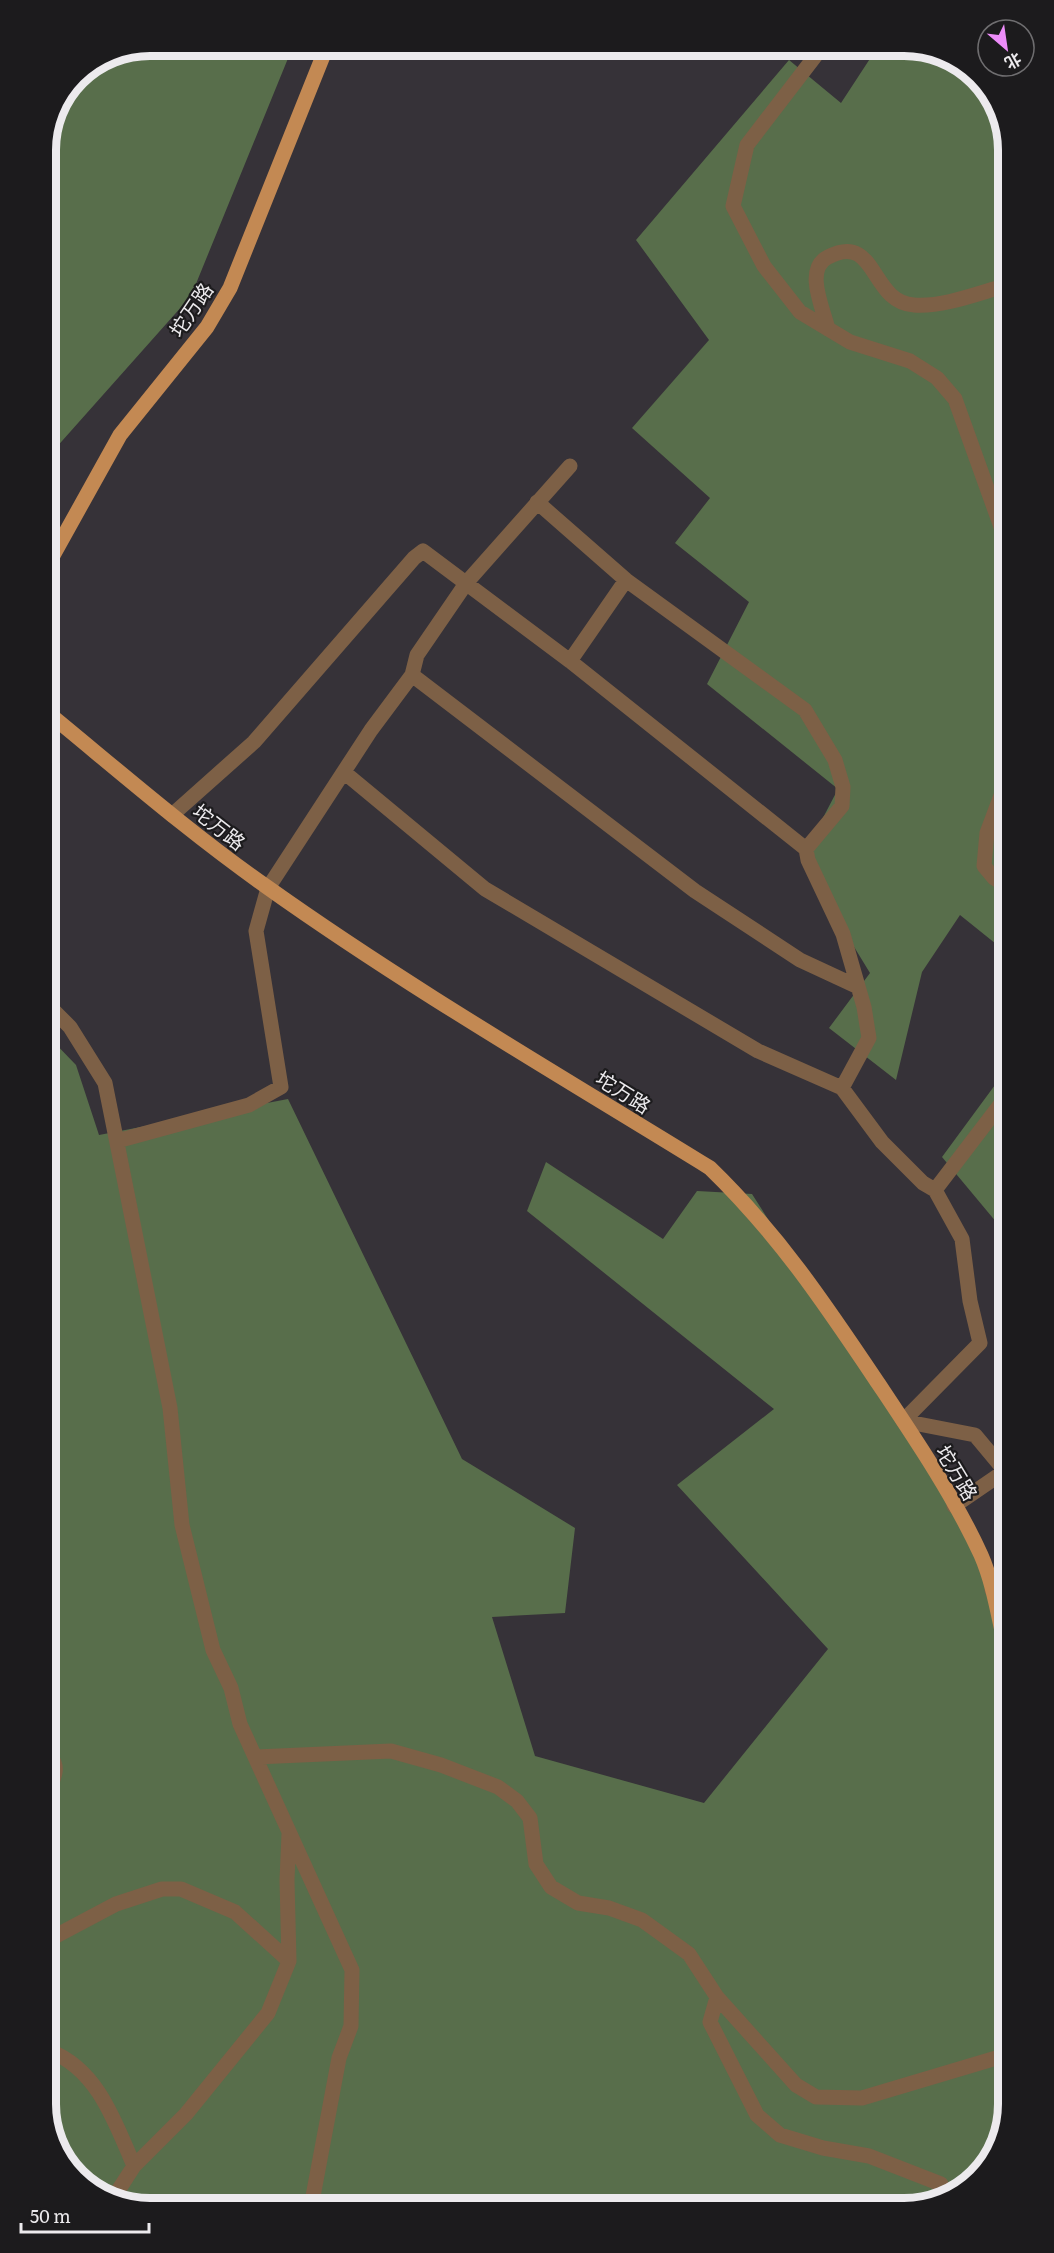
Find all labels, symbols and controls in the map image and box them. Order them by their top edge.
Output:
north arrow [976,18,1036,78]
text: 北 [1001,48,1027,76]
street label: 坨万路 [161,276,219,342]
street label: 坨万路 [187,796,253,856]
street label: 坨万路 [591,1062,657,1120]
street label: 坨万路 [930,1439,986,1505]
scale bar [21,2196,148,2234]
text: 50 m [30,2202,71,2229]

